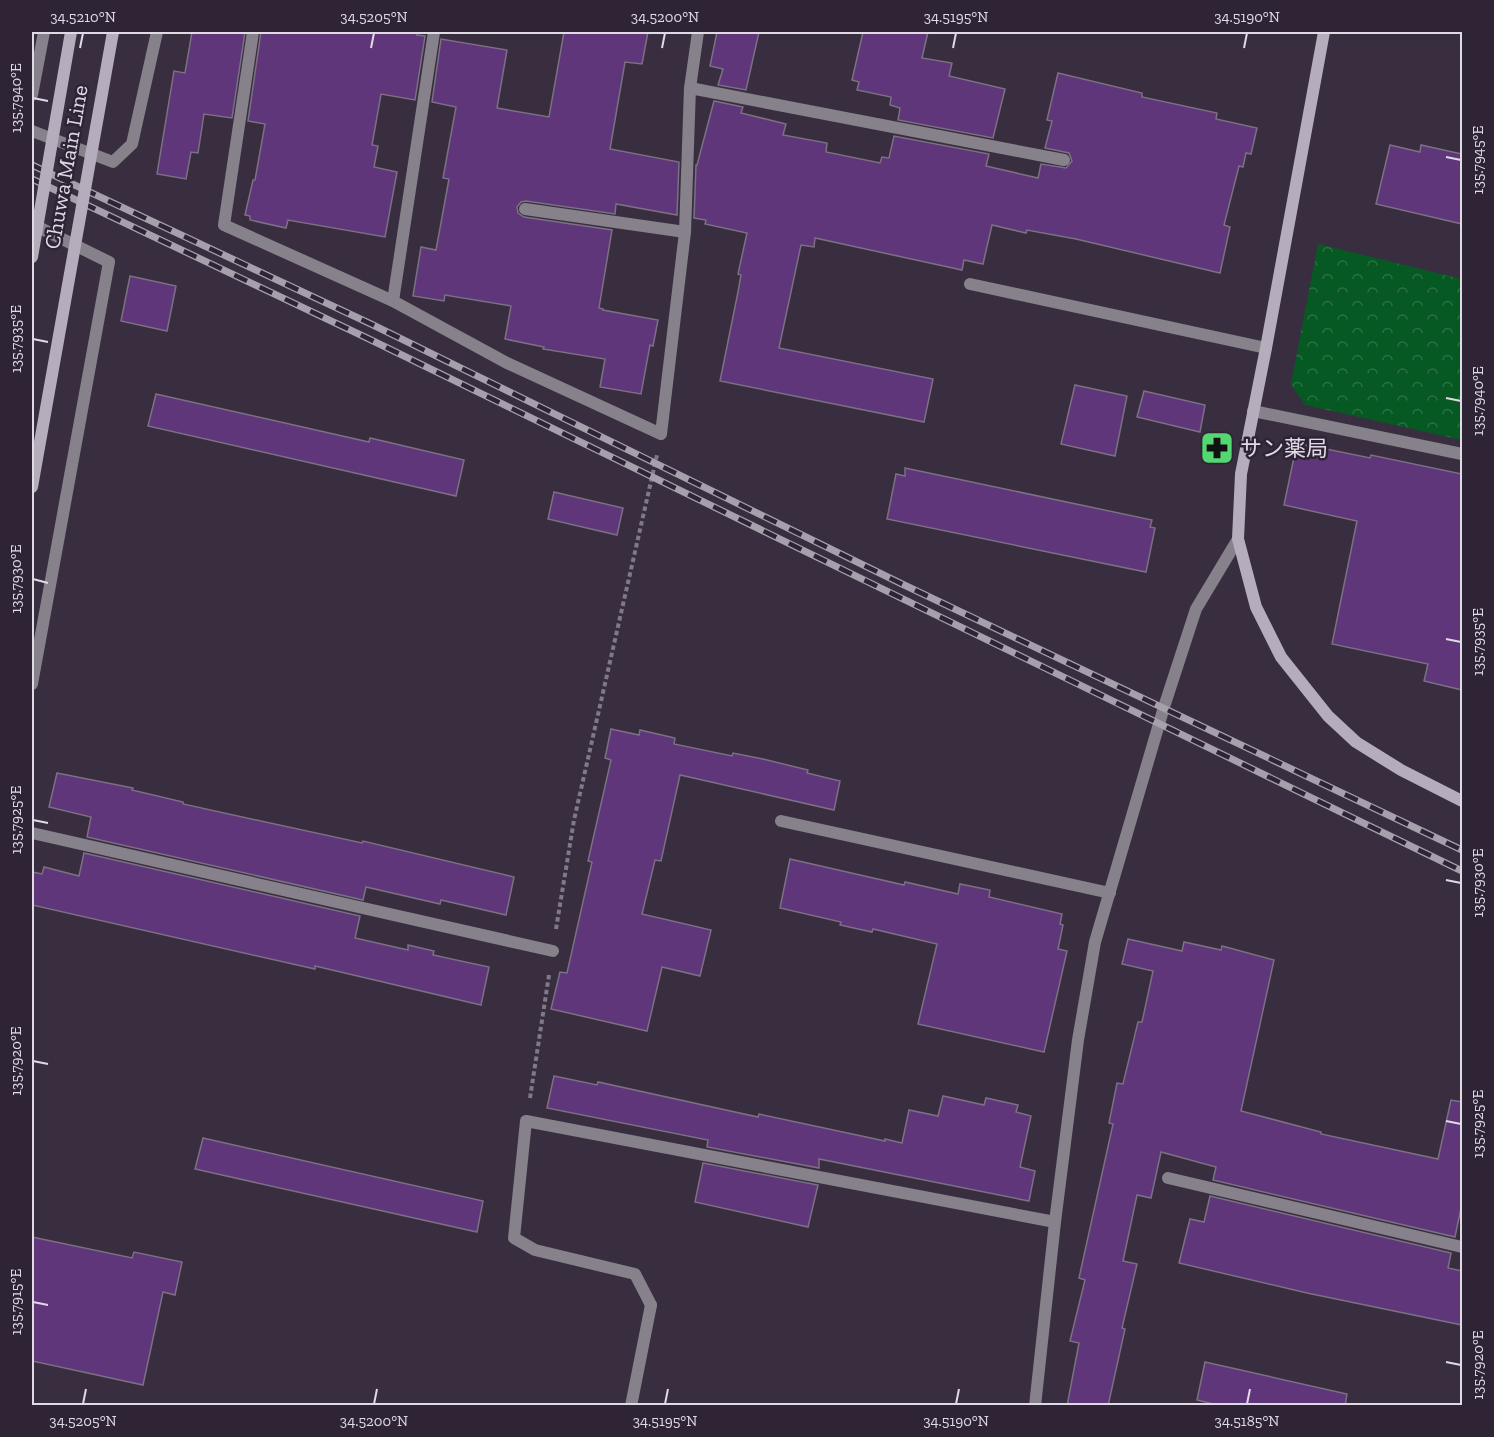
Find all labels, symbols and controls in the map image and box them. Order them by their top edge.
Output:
text: 34.5210°N [50,8,116,26]
text: 34.5205°N [340,8,408,26]
text: 34.5200°N [631,8,699,26]
text: 34.5195°N [924,8,988,26]
text: 34.5190°N [1214,8,1280,26]
text: 135.7940°E [7,63,25,133]
street label: Chuwa Main Line [38,83,94,251]
text: 135.7945°E [1469,125,1487,194]
text: 135.7935°E [7,305,25,373]
text: 135.7940°E [1469,366,1487,436]
pharmacy icon: サン薬局 [1199,430,1235,466]
place label: サン薬局 [1240,435,1328,462]
text: 135.7930°E [7,544,25,614]
text: 135.7935°E [1469,608,1487,676]
text: 135.7925°E [7,786,25,854]
text: 135.7930°E [1469,848,1487,918]
text: 135.7920°E [7,1026,25,1096]
text: 135.7925°E [1469,1090,1487,1158]
text: 135.7915°E [7,1269,25,1335]
text: 135.7920°E [1469,1330,1487,1400]
text: 34.5205°N [49,1412,117,1430]
text: 34.5200°N [340,1412,408,1430]
text: 34.5195°N [633,1412,697,1430]
text: 34.5190°N [923,1412,989,1430]
text: 34.5185°N [1215,1412,1279,1430]

